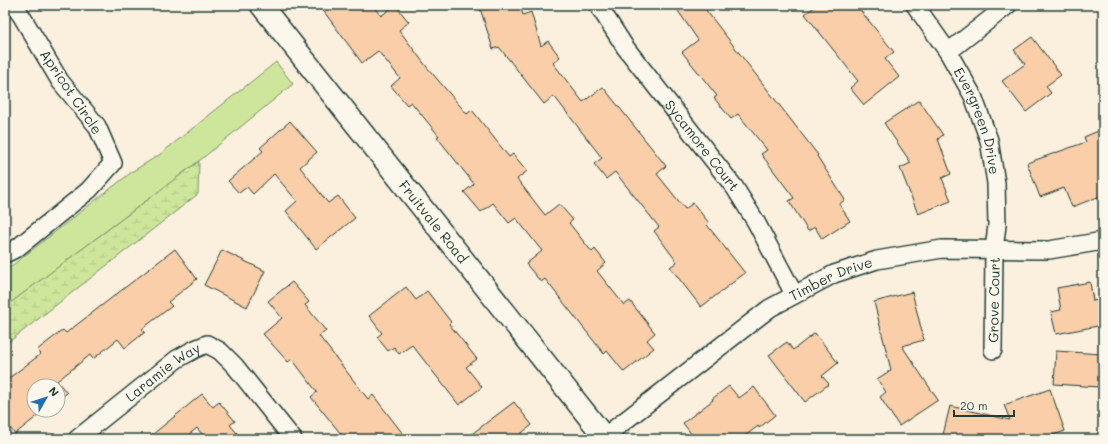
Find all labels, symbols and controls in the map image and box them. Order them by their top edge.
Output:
street label: Apricot Circle [36,46,107,138]
street label: Evergreen Drive [950,64,1004,176]
street label: Sycamore Court [661,96,744,195]
street label: Fruitvale Road [395,176,473,267]
street label: Timber Drive [786,252,875,305]
street label: Grove Court [983,257,1004,343]
street label: Laramie Way [121,338,203,406]
north arrow [26,378,66,418]
text: N [46,383,63,399]
scale bar [954,392,1014,418]
text: 20 m [960,397,988,413]

